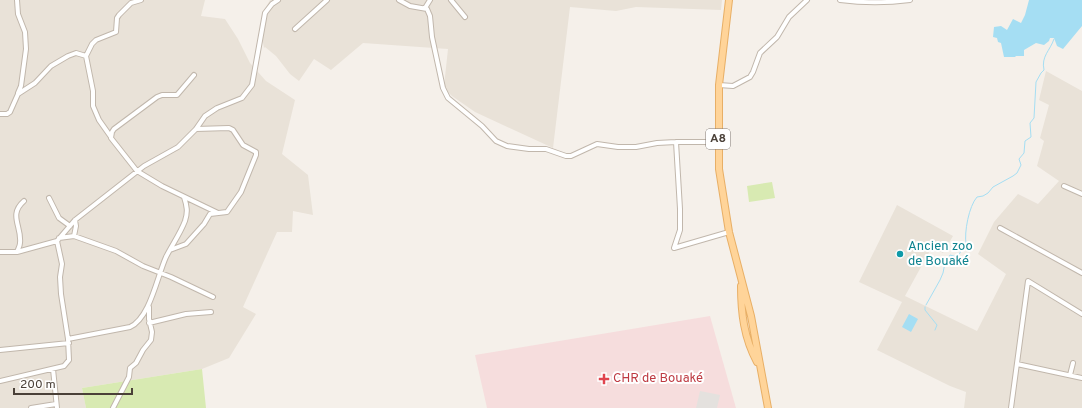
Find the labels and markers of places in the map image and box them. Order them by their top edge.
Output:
place label: Ancien zoo de Bouaké [908,239,973,270]
marker: Ancien zoo de Bouaké [895,249,905,259]
place label: CHR de Bouaké [613,371,703,387]
marker: CHR de Bouaké [598,373,610,385]

